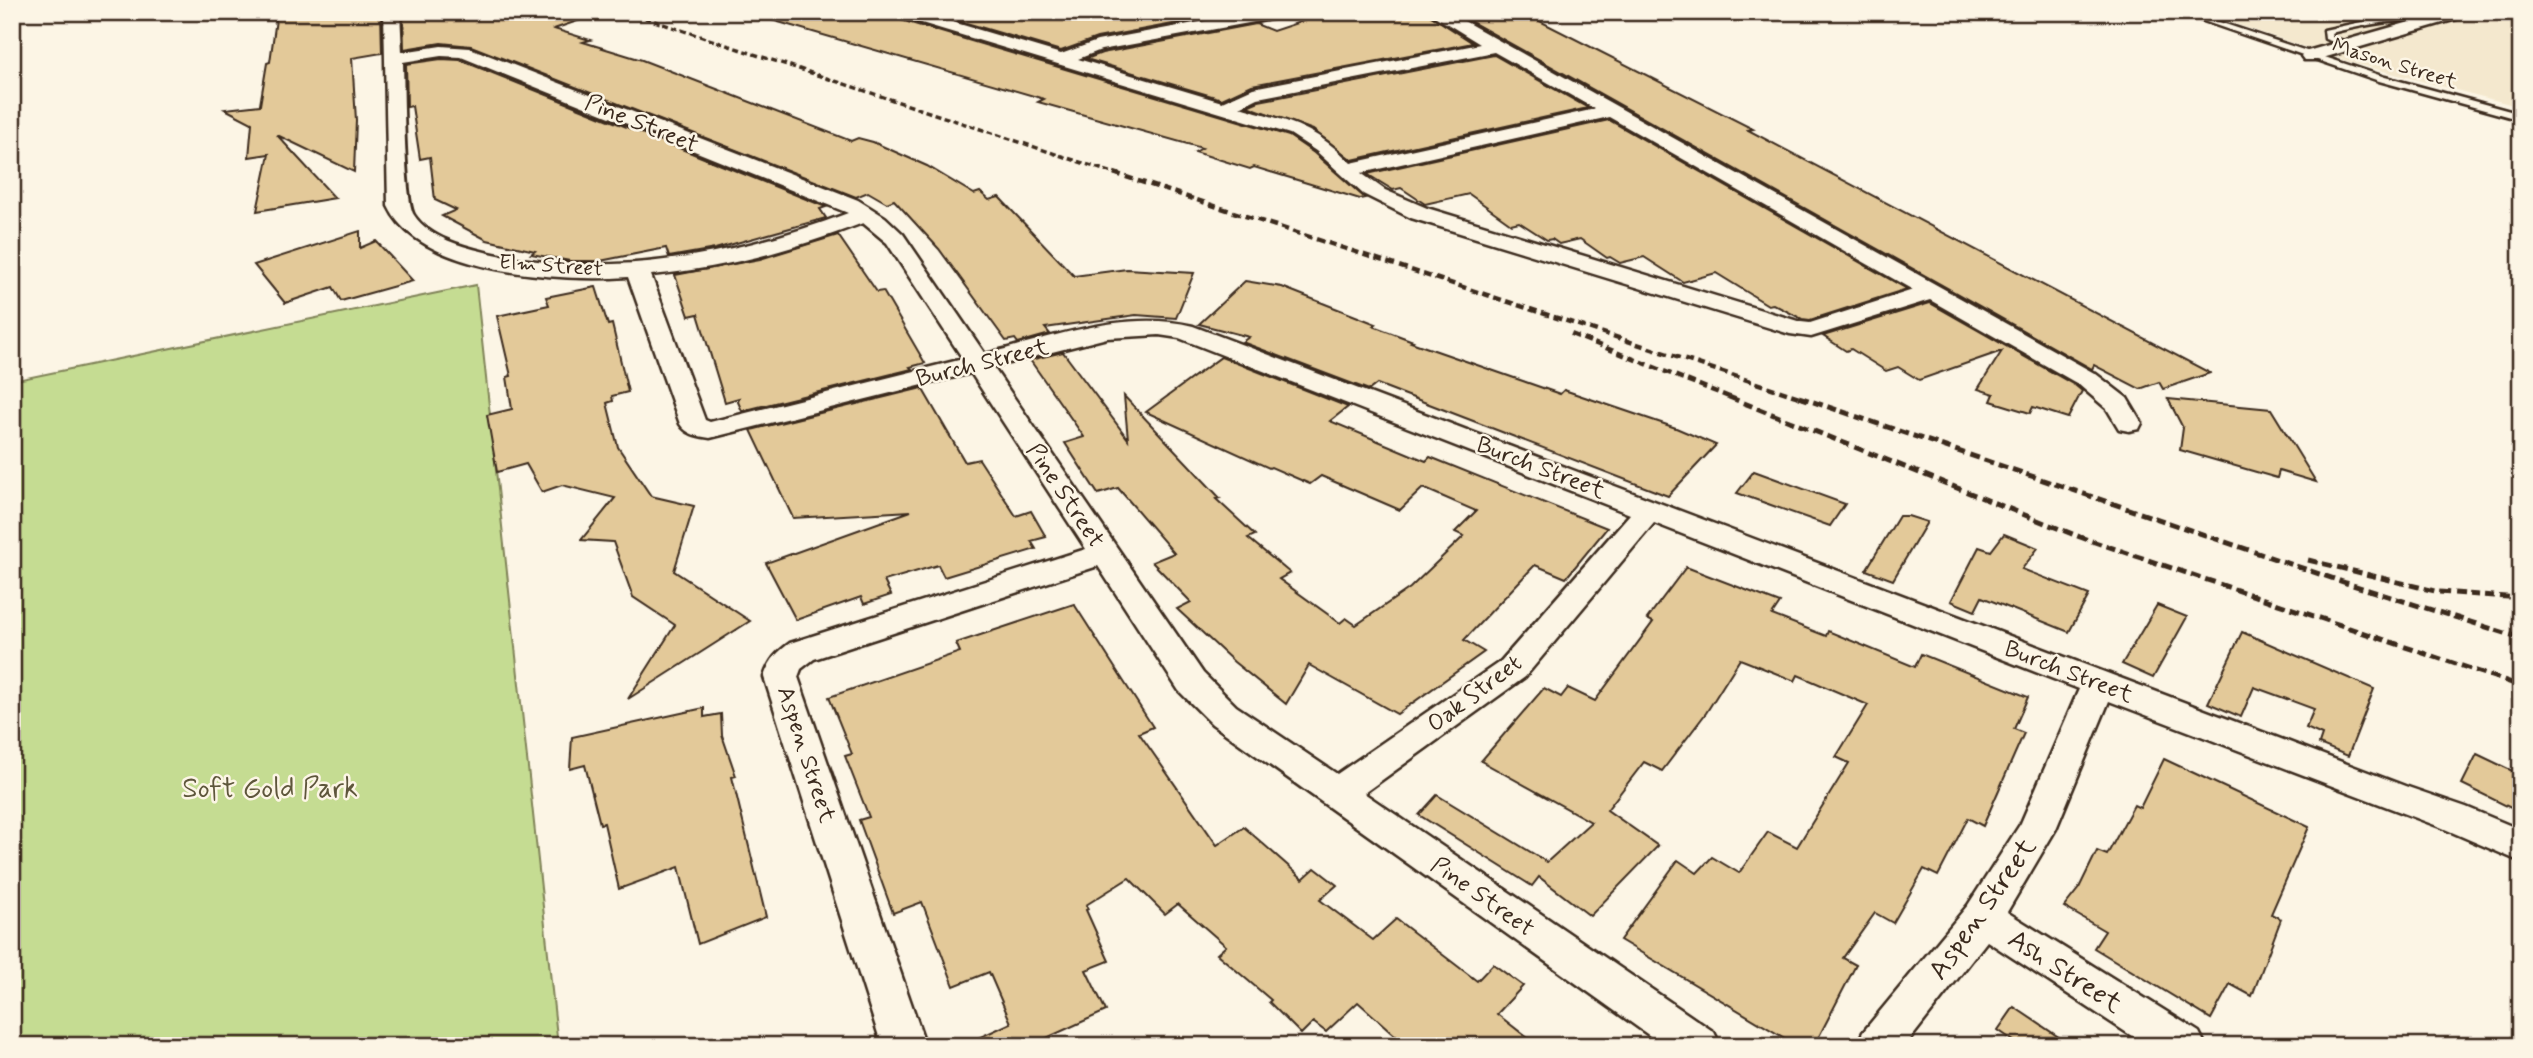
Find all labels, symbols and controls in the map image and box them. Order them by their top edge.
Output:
street label: Mason Street [2329,32,2461,96]
street label: Pine Street [580,88,703,161]
street label: Elm Street [498,248,604,284]
street label: Burch Street [913,332,1052,395]
street label: Burch Street [1472,430,1609,507]
street label: Pine Street [1018,438,1111,554]
street label: Burch Street [2000,634,2137,711]
street label: Oak Street [1421,648,1529,740]
street label: Aspen Street [769,682,842,827]
park label: Soft Gold Park [182,771,358,808]
street label: Aspen Street [1921,831,2046,988]
street label: Pine Street [1424,850,1540,944]
street label: Ash Street [2000,921,2129,1023]

